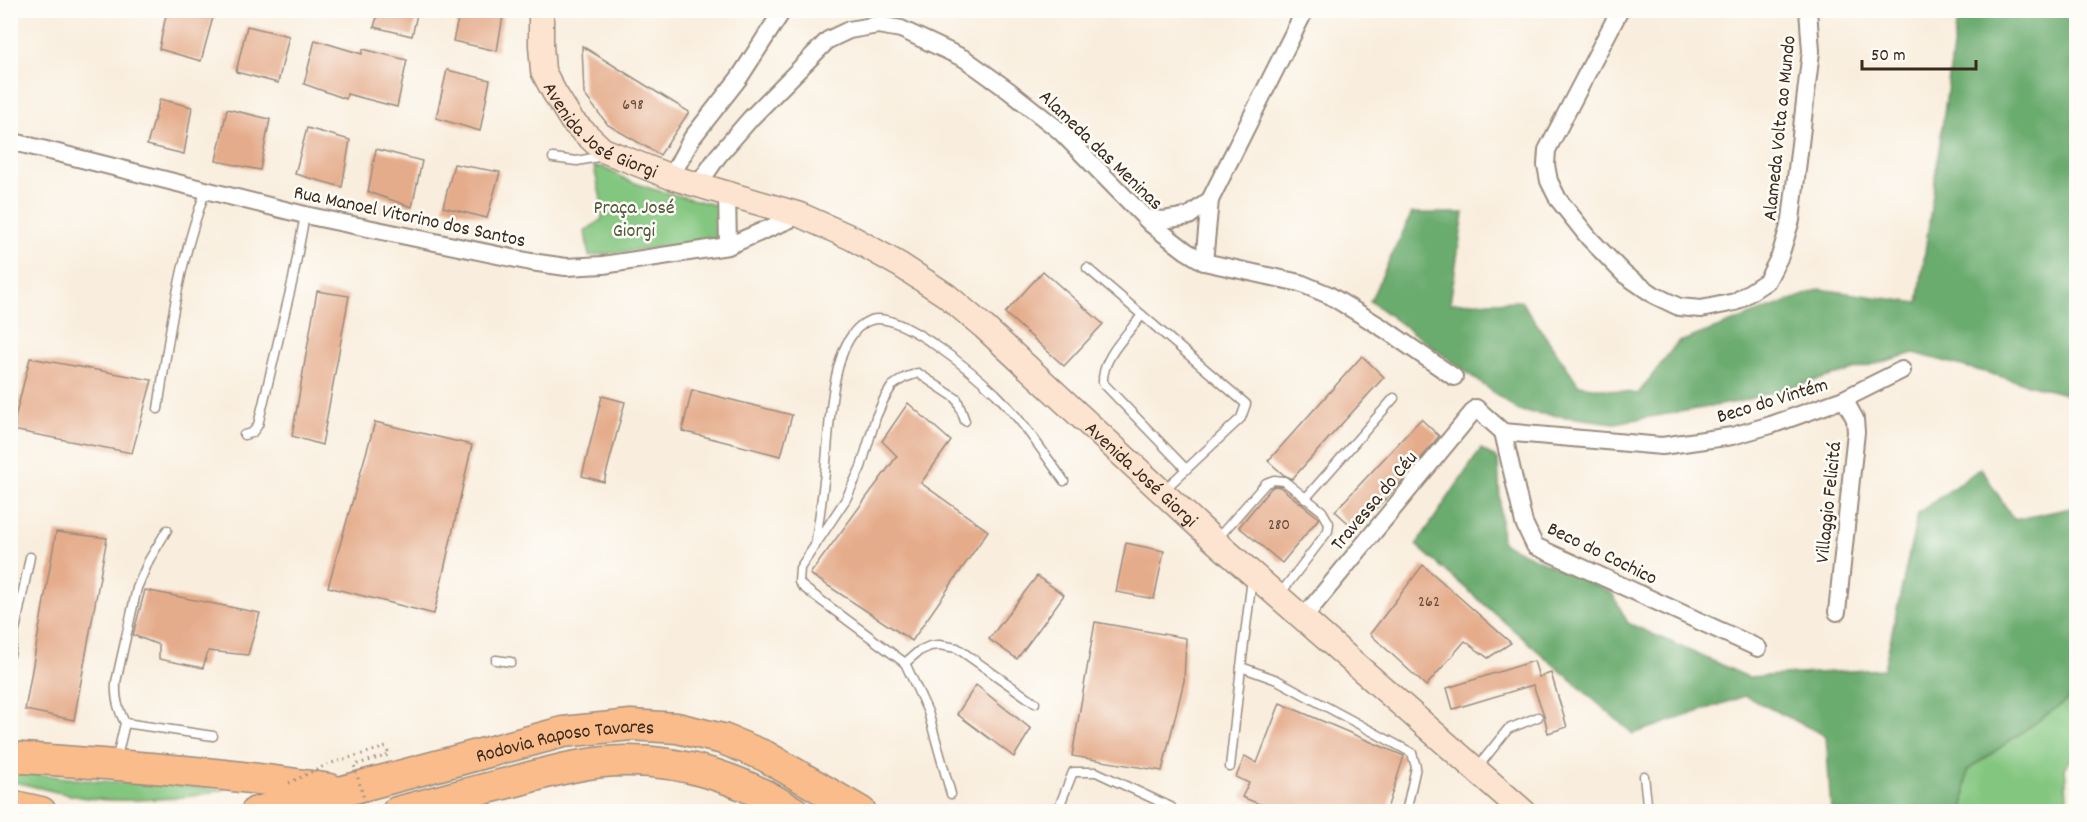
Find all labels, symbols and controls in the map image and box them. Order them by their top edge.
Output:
scale bar [1862,33,1976,71]
street label: Alameda Volta ao Mundo [1757,34,1805,222]
text: 50 m [1871,44,1906,69]
street label: Avenida José Giorgi [534,78,661,187]
street label: Alameda das Meninas [1032,84,1168,218]
house number: 698 [622,94,644,117]
street label: Rua Manoel Vitorino dos Santos [291,180,528,256]
park label: Praça José Giorgi [593,195,675,246]
street label: Beco do Vintém [1714,372,1832,432]
street label: Avenida José Giorgi [1077,416,1203,535]
street label: Villaggio Felicitá [1810,440,1850,564]
street label: Travessa do Céu [1325,446,1425,558]
house number: 280 [1268,514,1290,537]
street label: Beco do Cochico [1542,516,1661,593]
house number: 262 [1418,591,1440,614]
street label: Rodovia Raposo Tavares [473,714,655,772]

